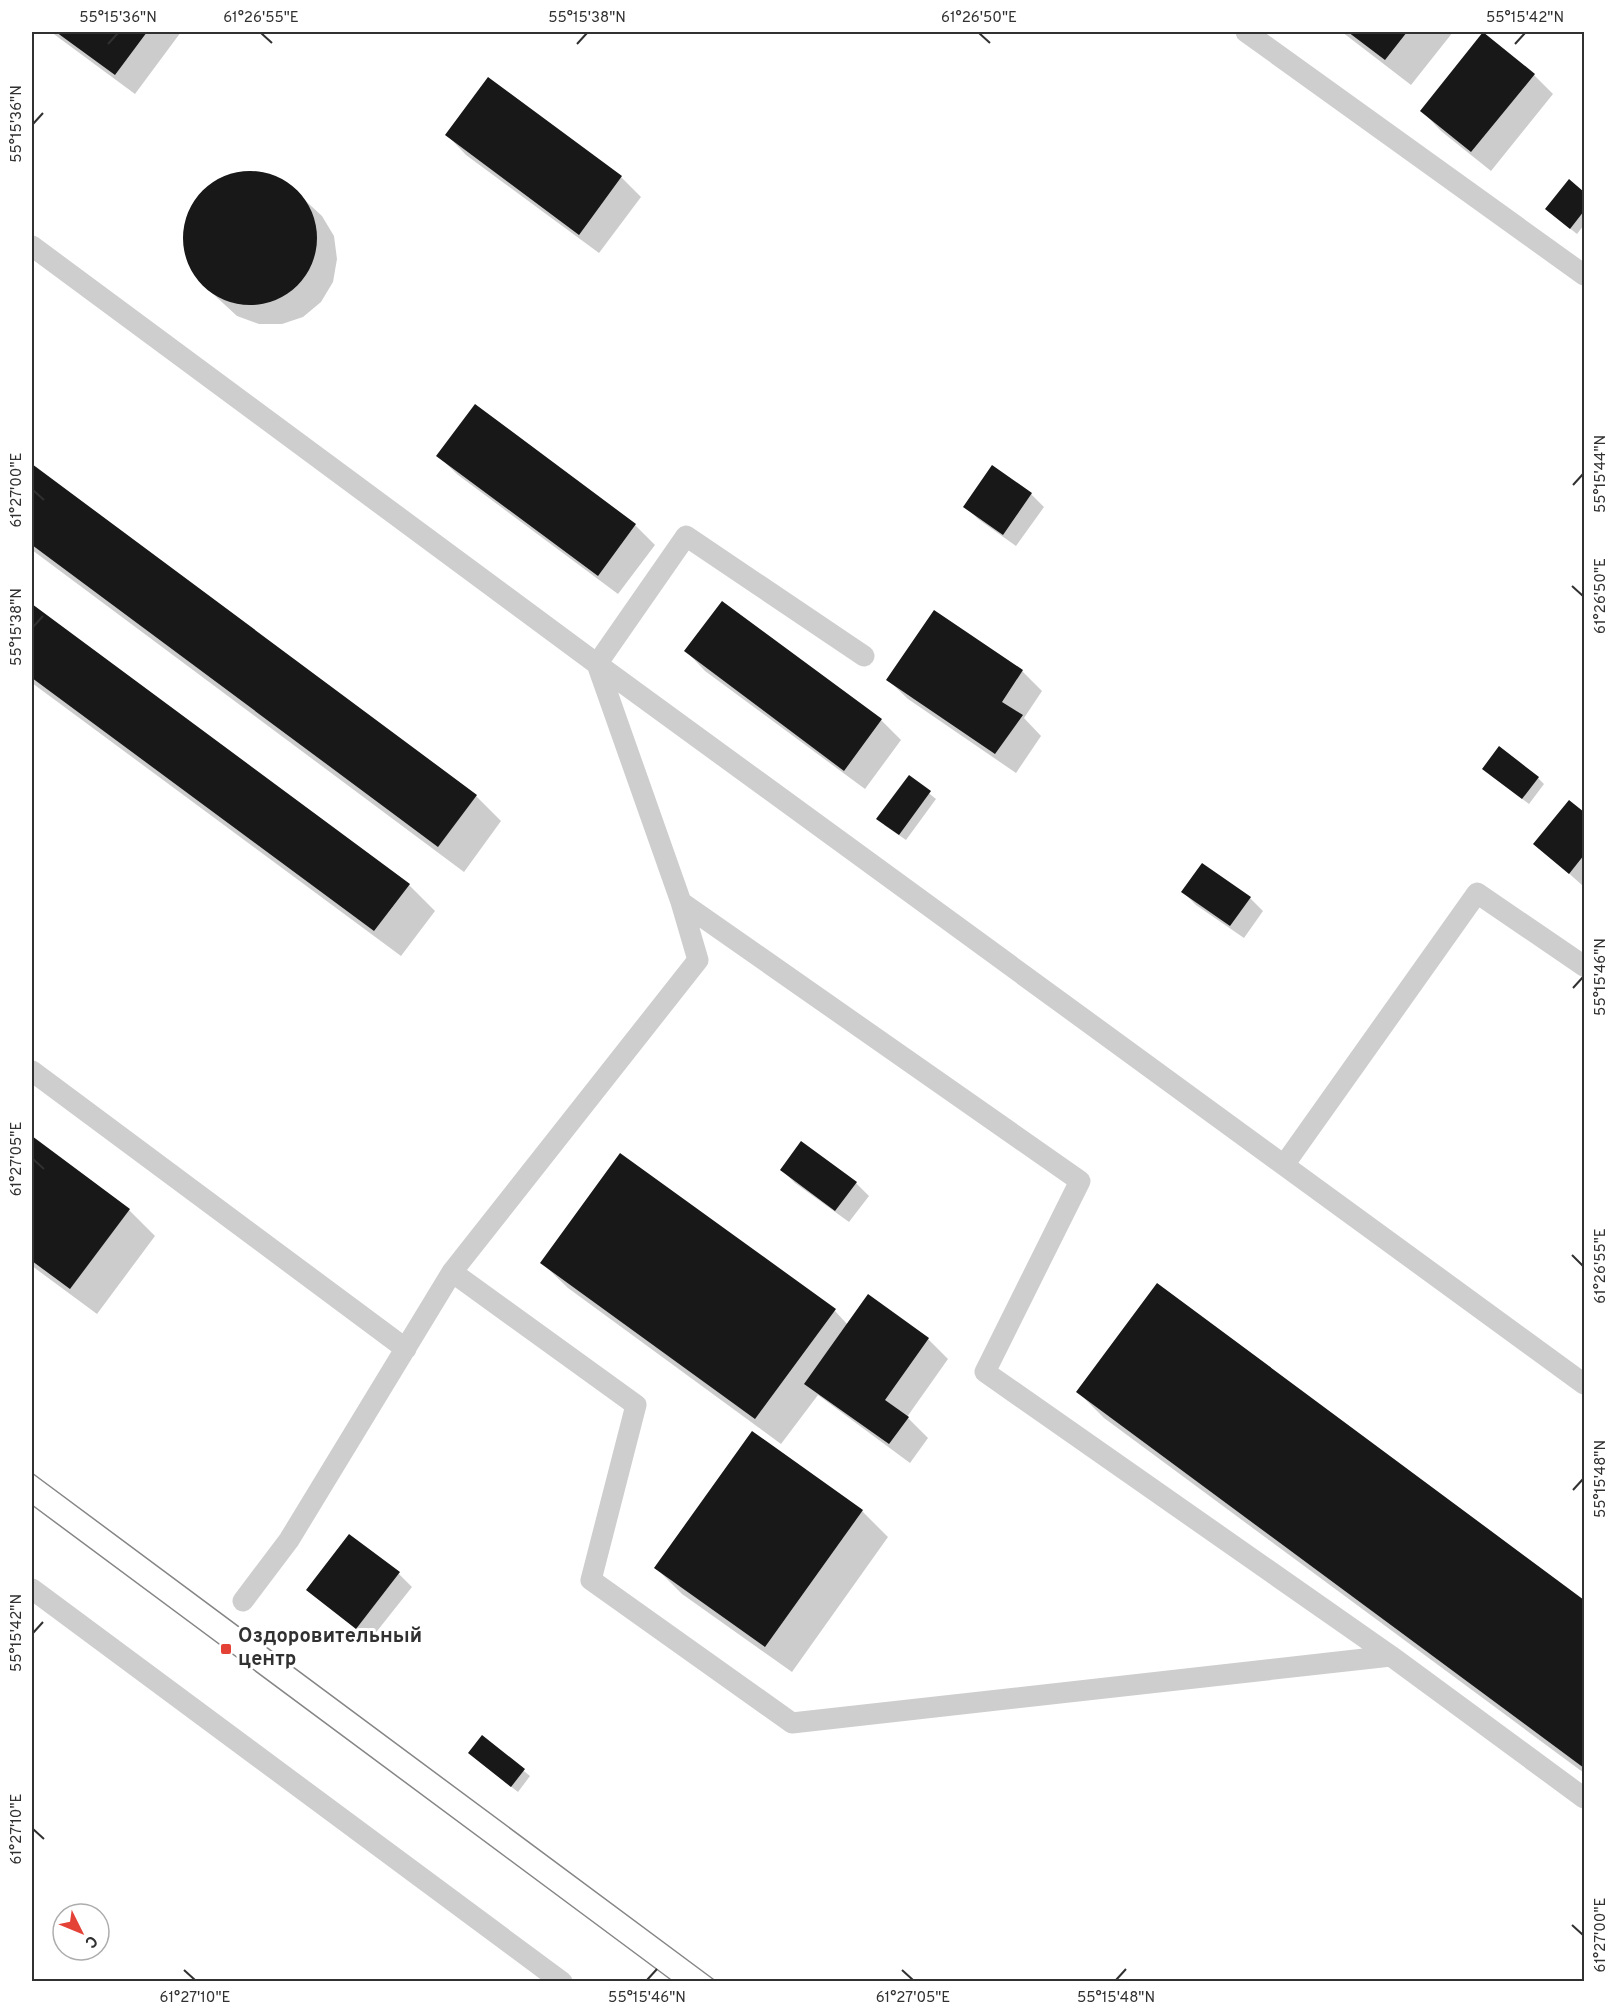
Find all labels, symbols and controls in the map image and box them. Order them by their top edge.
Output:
text: 55°15'36"N [79,9,157,28]
text: 61°26'55"E [223,9,299,28]
text: 55°15'38"N [548,9,626,28]
text: 61°26'50"E [941,9,1017,28]
text: 55°15'42"N [1486,9,1564,28]
text: 55°15'36"N [8,85,27,163]
text: 55°15'44"N [1592,435,1611,513]
text: 61°27'00"E [8,453,27,527]
text: 61°26'50"E [1592,558,1611,634]
text: 55°15'38"N [8,588,27,666]
text: 55°15'46"N [1592,938,1611,1016]
text: 61°27'05"E [8,1122,27,1196]
text: 61°26'55"E [1592,1228,1611,1304]
text: 55°15'48"N [1592,1440,1611,1518]
text: 55°15'42"N [8,1594,27,1672]
place label: Оздоровительный центр [238,1624,422,1673]
marker: Оздоровительный центр [219,1642,233,1656]
text: 61°27'10"E [8,1793,27,1865]
text: 61°27'00"E [1592,1898,1611,1972]
north arrow [51,1902,111,1962]
text: С [80,1930,101,1951]
text: 61°27'10"E [159,1989,231,2008]
text: 55°15'46"N [608,1989,686,2008]
text: 61°27'05"E [876,1989,950,2008]
text: 55°15'48"N [1077,1989,1155,2008]

